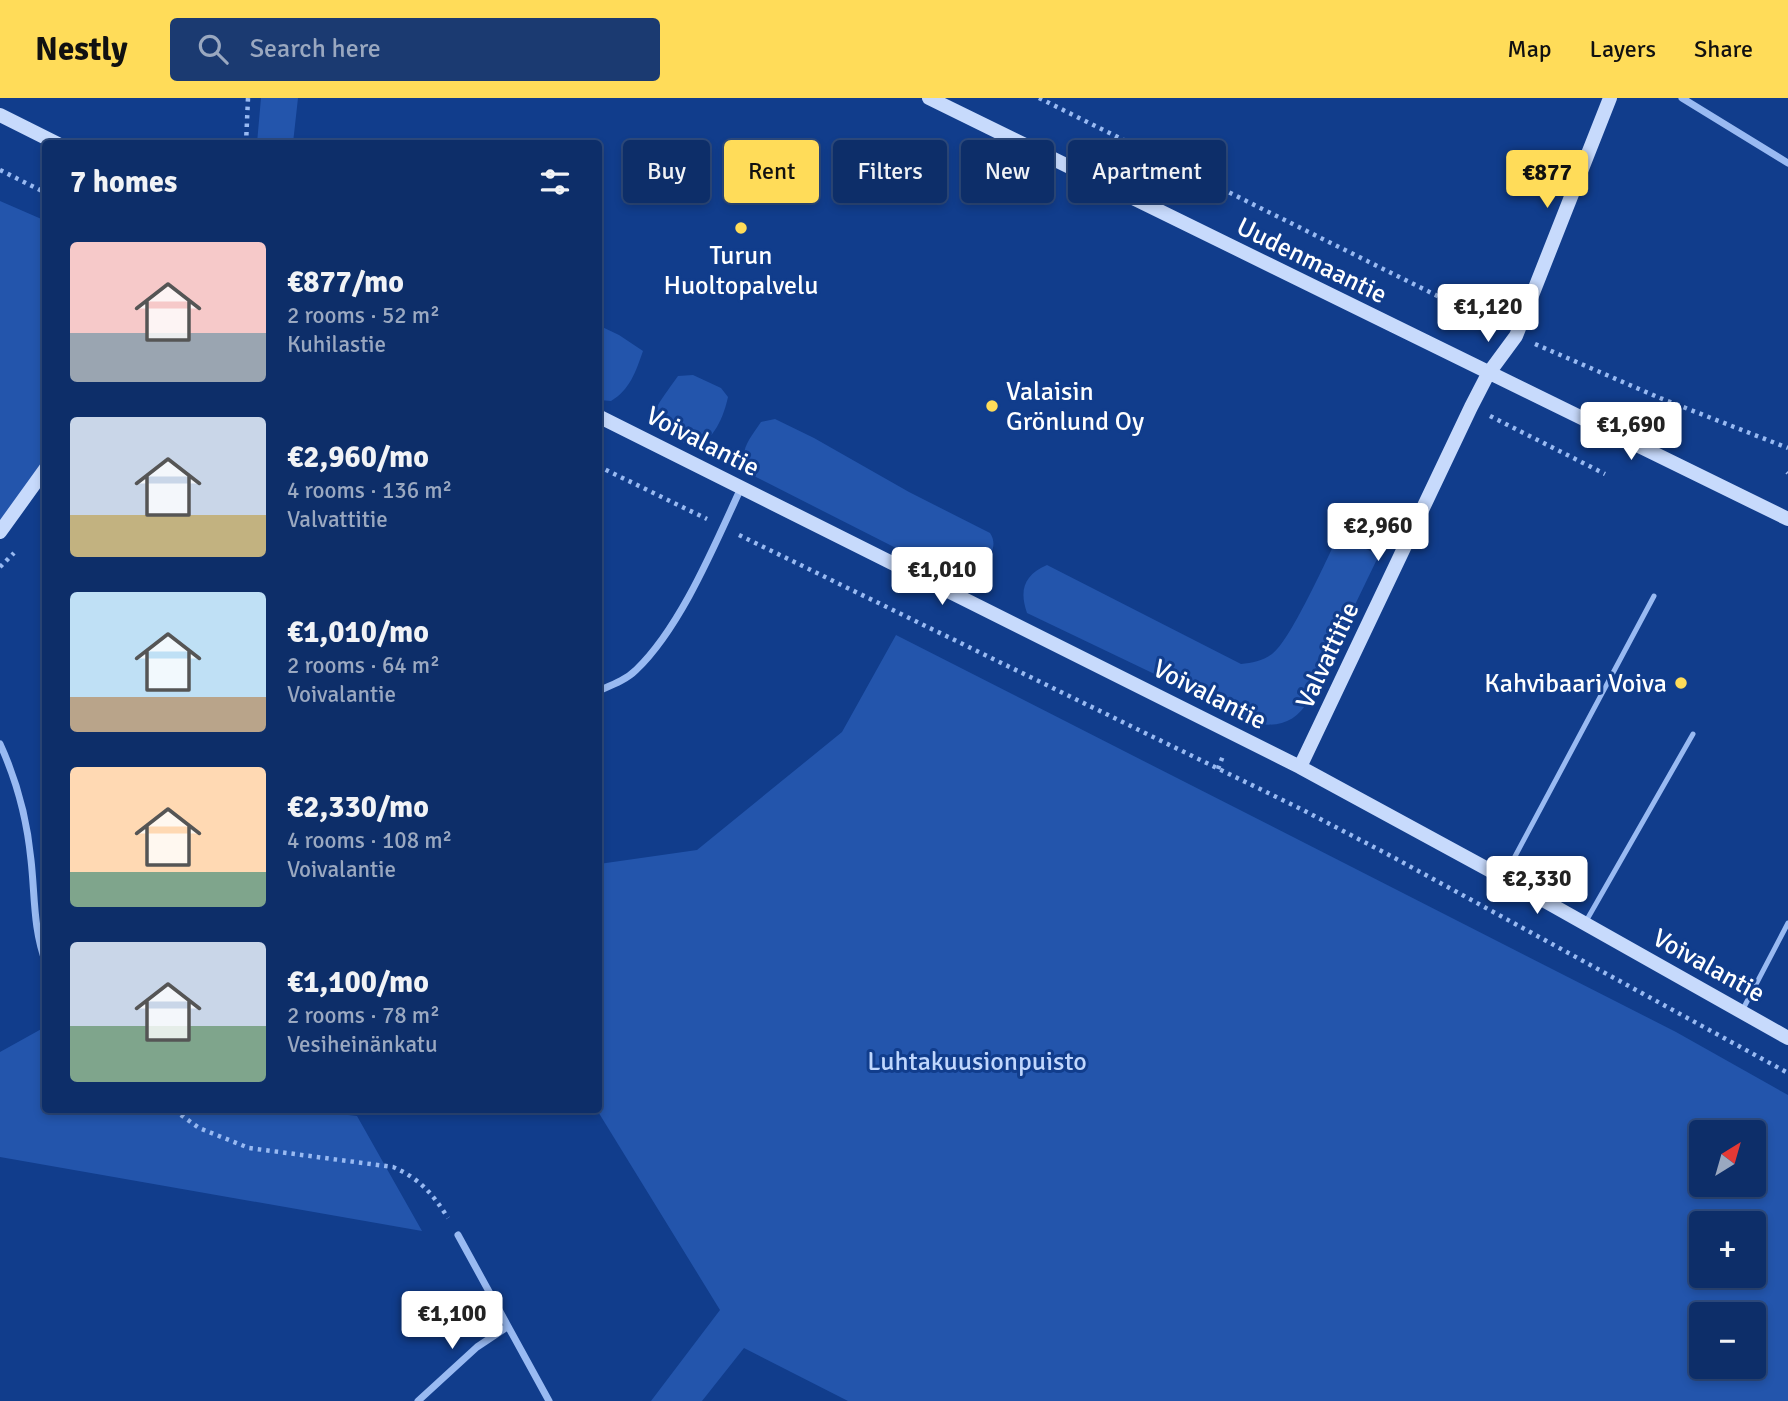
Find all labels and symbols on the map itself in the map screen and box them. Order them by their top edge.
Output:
pin: €877 [1506,150,1588,210]
street label: Uudenmaantie [1231,211,1392,311]
marker: Turun Huoltopalvelu [733,220,749,236]
place label: Turun Huoltopalvelu [663,240,819,302]
pin: €1,120 [1431,285,1545,344]
place label: Valaisin Grönlund Oy [1006,376,1144,438]
marker: Valaisin Grönlund Oy [984,398,1000,414]
street label: Voivalantie [640,400,765,484]
pin: €1,690 [1574,402,1688,462]
pin: €2,960 [1321,504,1435,563]
pin: €1,010 [885,547,999,607]
street label: Valvattitie [1289,597,1366,714]
street label: Voivalantie [1147,653,1272,737]
place label: Kahvibaari Voiva [1484,668,1667,700]
marker: Kahvibaari Voiva [1673,675,1689,691]
pin: €2,330 [1480,856,1594,916]
street label: Voivalantie [1647,922,1770,1010]
park label: Luhtakuusionpuisto [867,1046,1087,1078]
north arrow [1689,1120,1766,1197]
pin: €1,100 [395,1292,509,1351]

